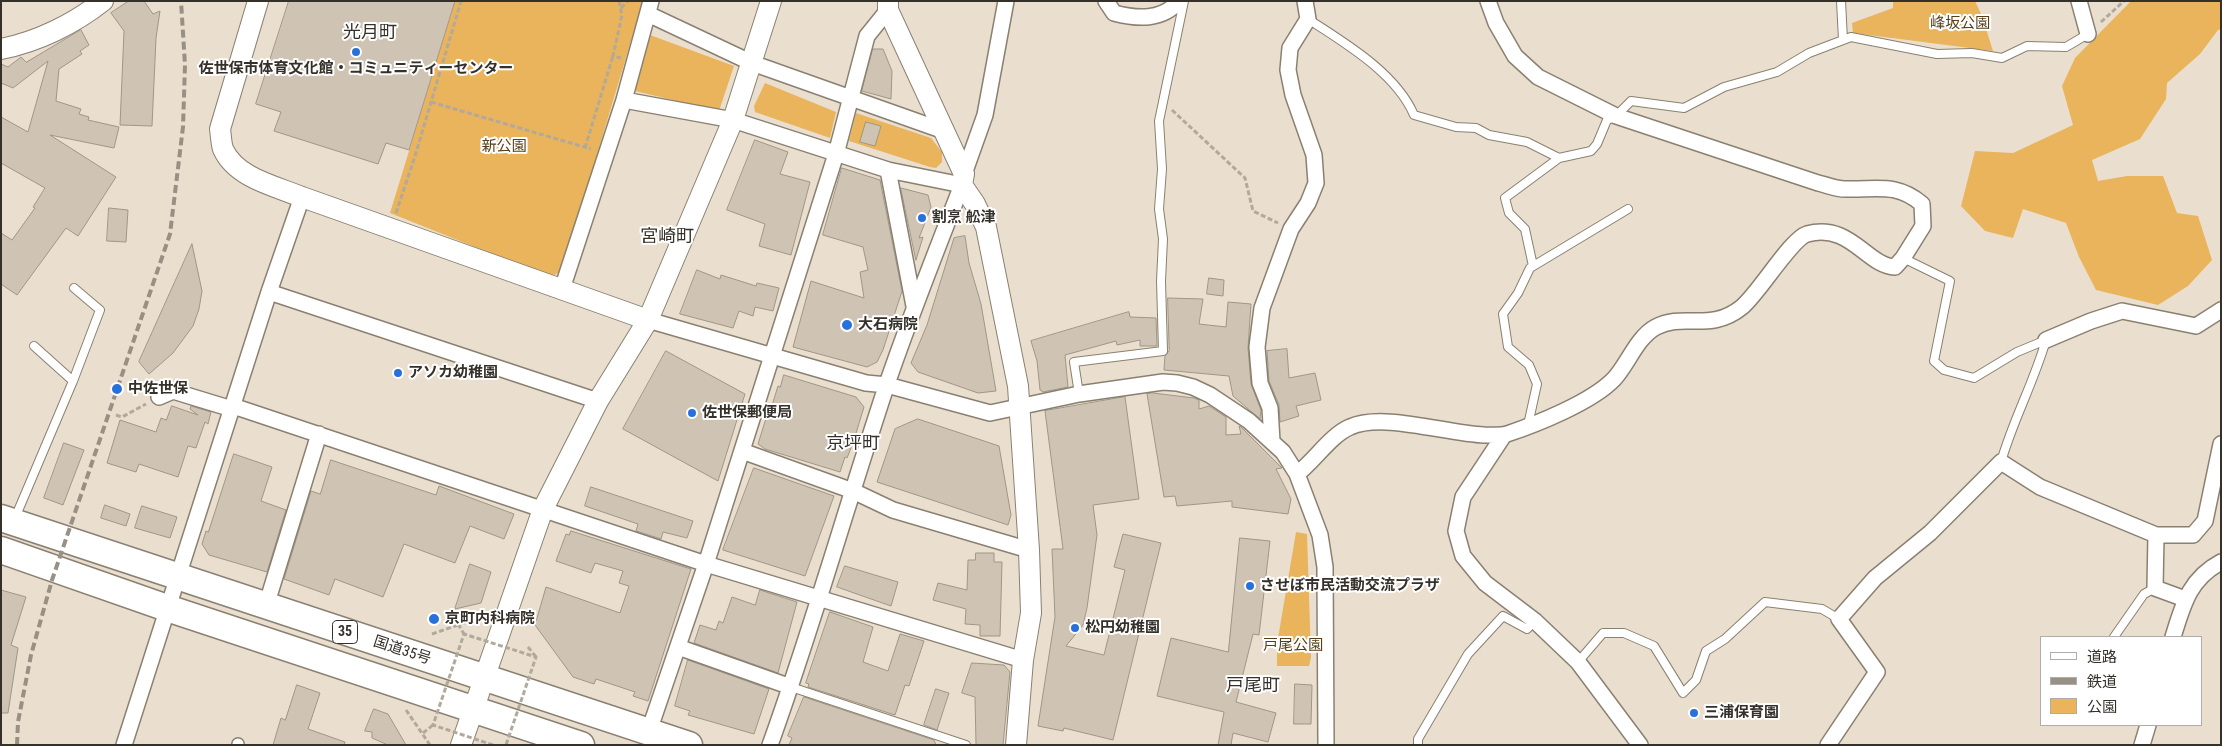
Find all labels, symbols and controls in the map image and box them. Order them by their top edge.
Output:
park label: 峰坂公園 [1930,15,1990,33]
district label: 光月町 [343,22,397,44]
marker: 佐世保市体育文化館・コミュニティーセンター [350,46,362,58]
place label: 佐世保市体育文化館・コミュニティーセンター [199,60,513,78]
park label: 新公園 [482,138,526,156]
place label: 割烹 舩津 [932,209,995,227]
marker: 割烹 舩津 [916,212,928,224]
district label: 宮崎町 [640,226,694,248]
place label: 大石病院 [858,316,918,334]
marker: 大石病院 [840,318,854,332]
place label: アソカ幼稚園 [408,364,498,382]
marker: アソカ幼稚園 [392,367,404,379]
place label: 中佐世保 [128,380,188,398]
marker: 中佐世保 [110,382,124,396]
place label: 佐世保郵便局 [702,404,792,422]
marker: 佐世保郵便局 [686,407,698,419]
district label: 京坪町 [826,433,880,455]
place label: させぼ市民活動交流プラザ [1260,577,1440,595]
marker: させぼ市民活動交流プラザ [1244,580,1256,592]
place label: 京町内科病院 [445,610,535,628]
marker: 京町内科病院 [427,612,441,626]
place label: 松円幼稚園 [1085,619,1160,637]
road number: 35 [332,620,358,644]
marker: 松円幼稚園 [1069,622,1081,634]
street label: 国道35号 [371,633,433,669]
legend [2040,636,2202,726]
park label: 戸尾公園 [1263,637,1323,655]
text: 道路 [2087,648,2117,666]
text: 鉄道 [2087,673,2117,691]
district label: 戸尾町 [1226,675,1280,697]
text: 公園 [2087,698,2117,716]
place label: 三浦保育園 [1704,704,1779,722]
marker: 三浦保育園 [1688,707,1700,719]

